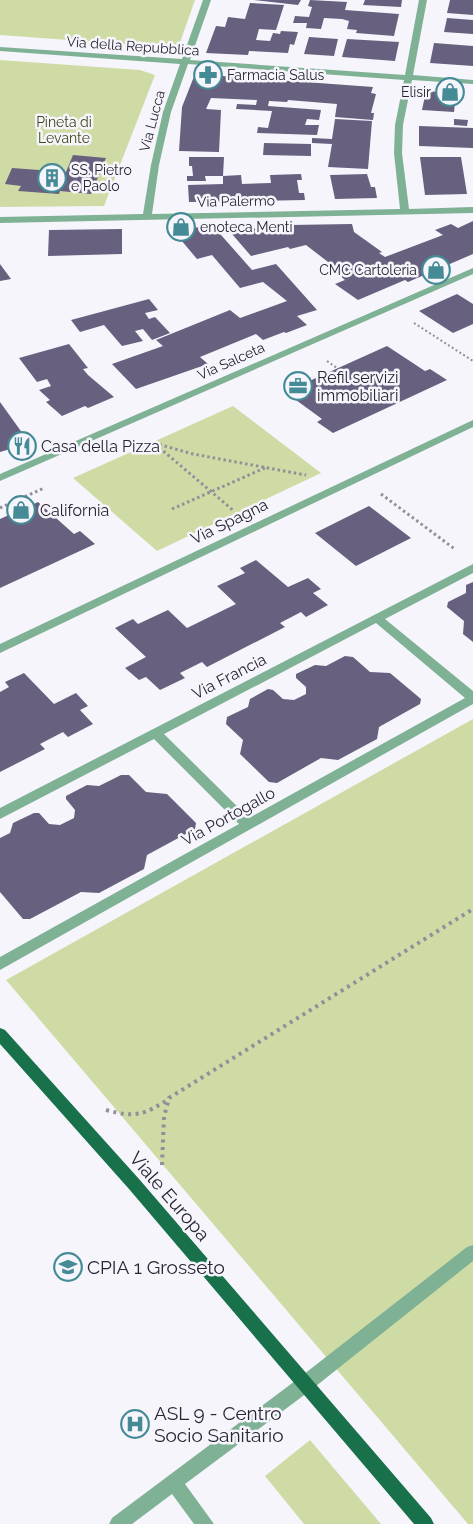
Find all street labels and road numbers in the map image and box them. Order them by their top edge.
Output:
street label: Via della Repubblica [66,33,200,59]
street label: Via Lucca [136,88,168,154]
street label: Via Palermo [197,192,275,210]
street label: Via Salceta [195,339,267,383]
street label: Via Spagna [188,495,271,548]
street label: Via Francia [189,650,269,703]
street label: Via Portogallo [178,783,278,850]
street label: Viale Europa [125,1147,215,1245]

